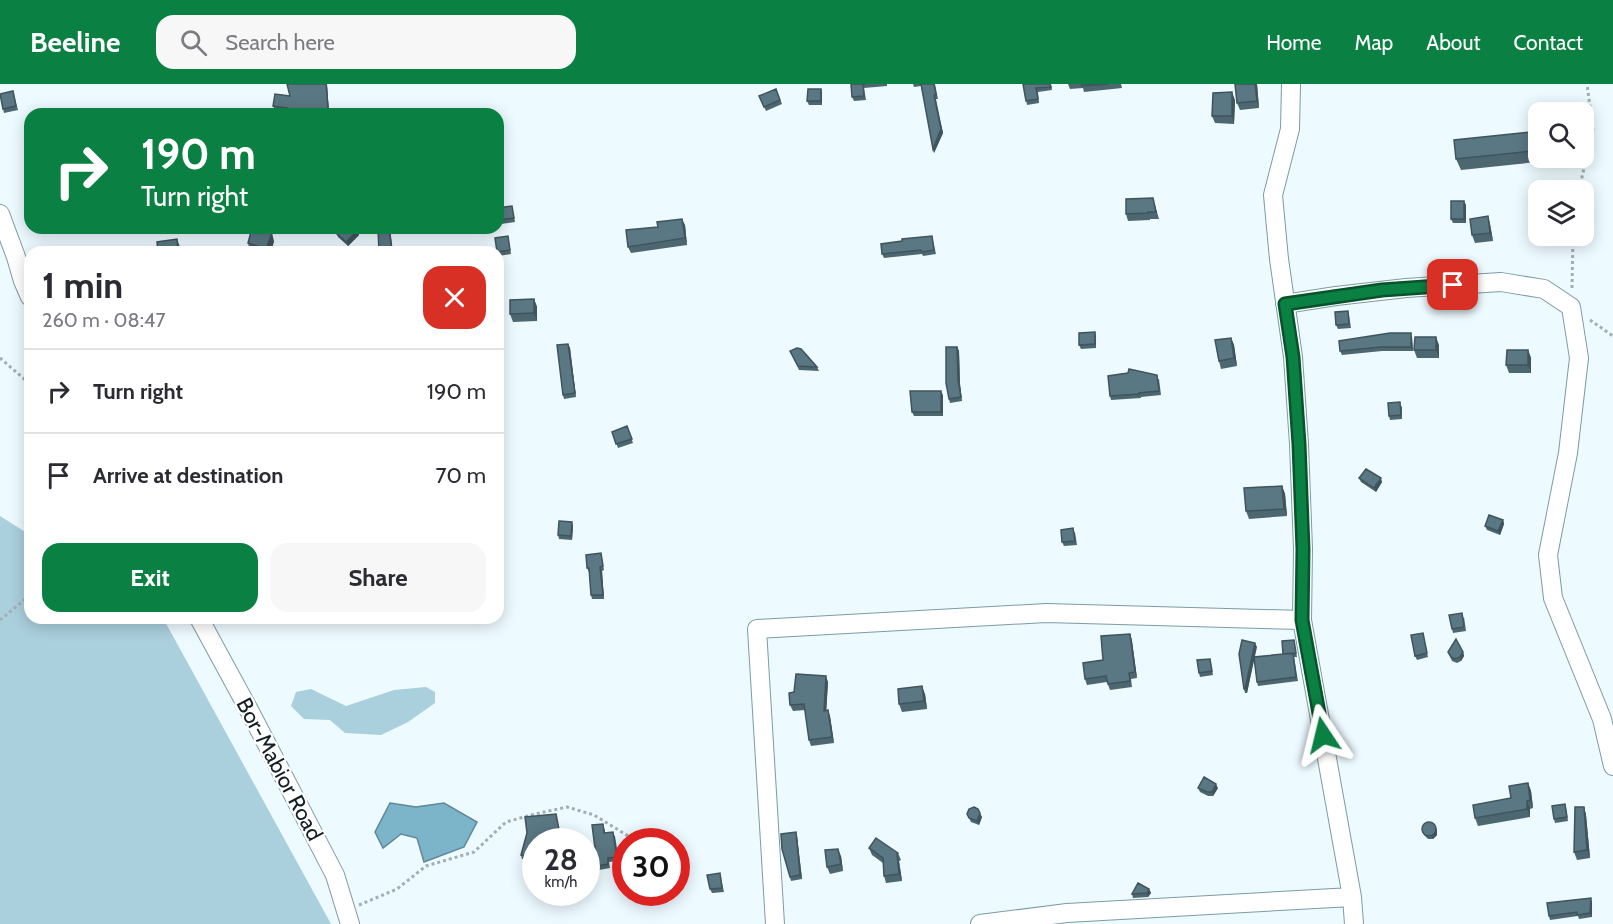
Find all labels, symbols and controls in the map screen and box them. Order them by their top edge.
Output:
search box [156,15,576,69]
text: Beeline [30,25,120,59]
icon: search [177,26,210,59]
text: Search here [225,29,335,56]
text: Home [1266,30,1322,55]
text: Map [1355,30,1393,55]
text: About [1426,30,1480,55]
text: Contact [1513,30,1583,55]
map controls [1528,102,1594,246]
button: search [1528,102,1594,168]
text: 190 m [141,128,256,180]
icon: right [42,132,120,210]
text: Turn right [141,180,248,213]
button: layers [1528,180,1594,246]
pin [1427,259,1478,310]
text: 1 min [42,263,123,307]
button: close [423,266,486,329]
icon: arrive [1436,268,1469,301]
text: 260 m · 08:47 [42,308,165,332]
icon: right [42,375,75,408]
text: Turn right [93,378,183,405]
text: 190 m [427,378,486,405]
icon: arrive [42,459,75,492]
text: Arrive at destination [93,462,283,489]
text: 70 m [436,462,486,489]
button: Exit [42,543,258,612]
button: Share [270,543,486,612]
street label: Bor-Mabior Road [231,693,329,845]
position arrow [1291,703,1355,767]
speed limit sign: 30 [612,828,690,906]
text: 28 [544,841,578,878]
text: km/h [545,873,577,891]

